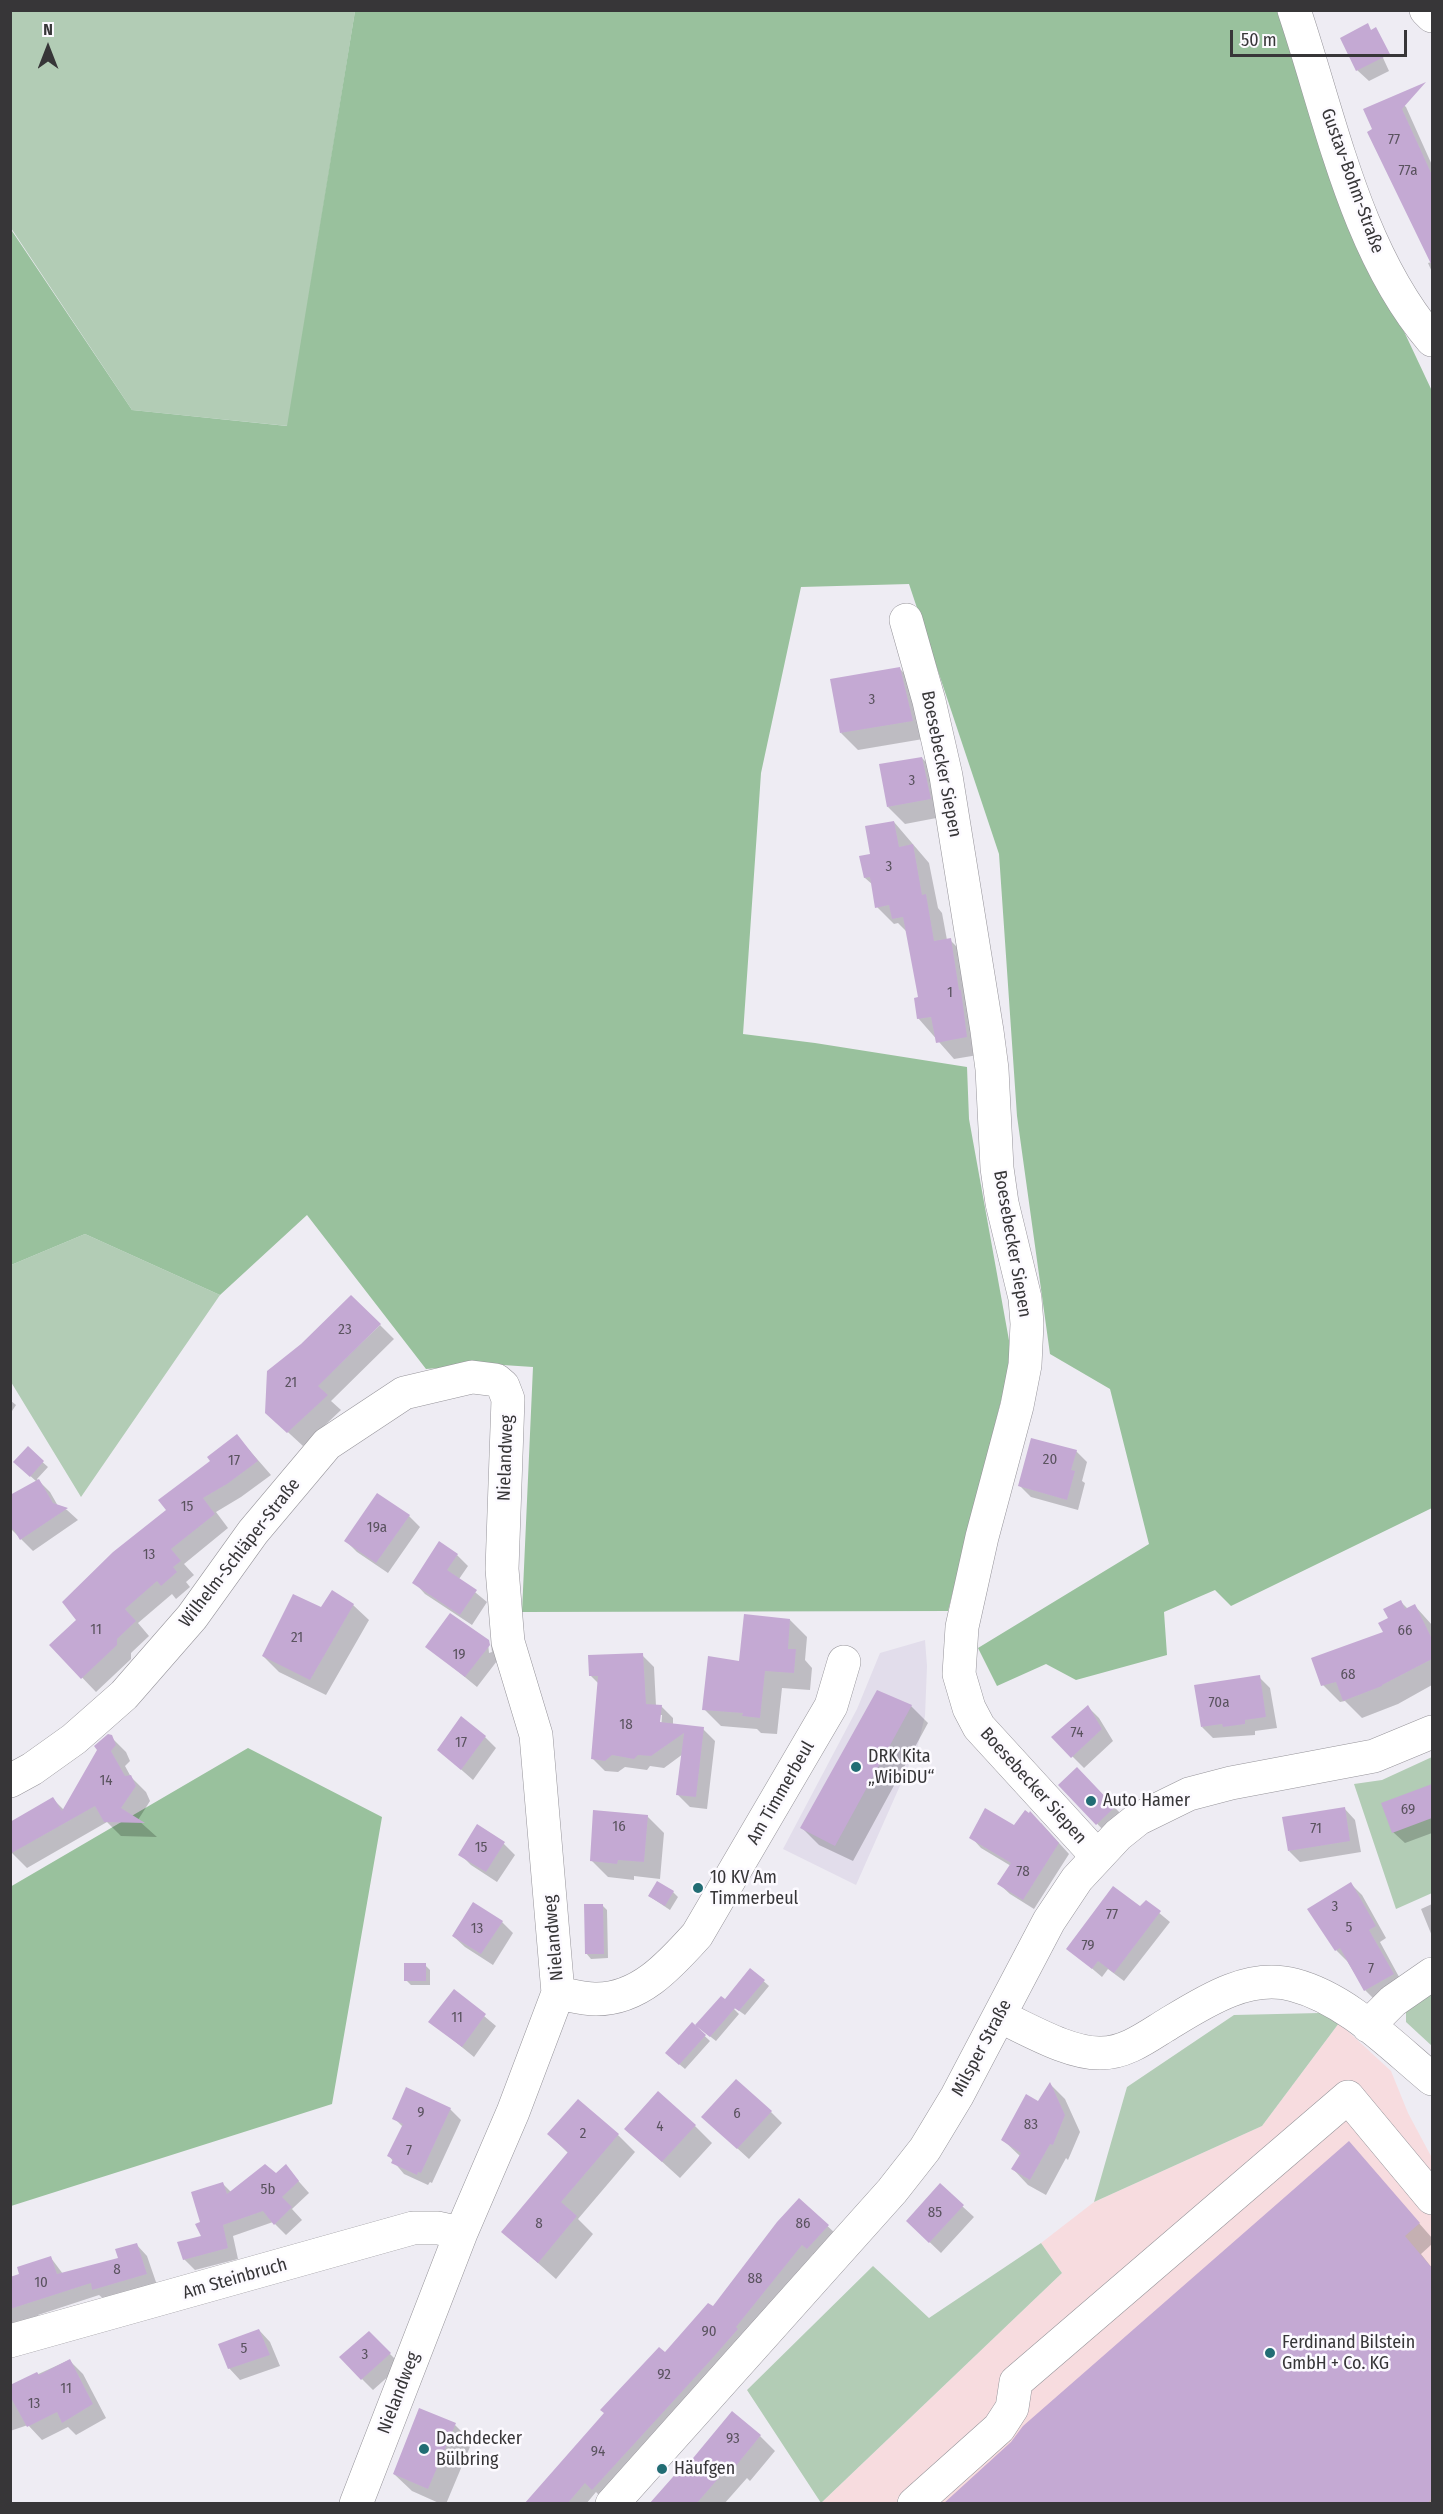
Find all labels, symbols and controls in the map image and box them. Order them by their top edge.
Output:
north arrow [18,18,78,78]
scale bar [1233,18,1410,56]
text: N [43,20,53,39]
text: 50 m [1241,29,1277,51]
street label: Gustav-Bohm-Straße [1316,106,1388,256]
house number: 77 [1388,131,1400,149]
house number: 77a [1398,162,1418,180]
street label: Boesebecker Siepen [916,689,966,839]
house number: 3 [869,691,875,709]
house number: 3 [909,772,915,790]
house number: 3 [886,858,892,876]
house number: 1 [947,984,953,1002]
street label: Boesebecker Siepen [988,1169,1036,1319]
house number: 23 [338,1321,352,1339]
house number: 21 [285,1374,297,1392]
street label: Nielandweg [494,1415,518,1501]
house number: 20 [1043,1451,1057,1469]
house number: 17 [228,1452,240,1470]
street label: Wilhelm-Schläper-Straße [175,1474,305,1632]
house number: 15 [181,1498,193,1516]
house number: 19a [367,1519,387,1537]
house number: 13 [143,1546,155,1564]
house number: 11 [90,1621,102,1639]
house number: 66 [1398,1622,1412,1640]
house number: 21 [291,1629,303,1647]
house number: 19 [452,1646,466,1664]
house number: 68 [1341,1666,1355,1684]
house number: 70a [1208,1694,1230,1712]
house number: 18 [619,1716,633,1734]
street label: Boesebecker Siepen [975,1723,1091,1849]
house number: 74 [1071,1724,1083,1742]
house number: 17 [455,1734,467,1752]
street label: Am Timmerbeul [743,1737,819,1849]
place label: DRK Kita „WibiDU“ [868,1746,935,1788]
marker: DRK Kita „WibiDU“ [849,1760,863,1774]
house number: 14 [99,1772,113,1790]
place label: Auto Hamer [1103,1790,1190,1812]
marker: Auto Hamer [1084,1794,1098,1808]
house number: 69 [1401,1801,1415,1819]
house number: 16 [612,1818,626,1836]
house number: 71 [1310,1820,1322,1838]
house number: 15 [475,1839,487,1857]
house number: 78 [1016,1863,1030,1881]
place label: 10 KV Am Timmerbeul [710,1867,798,1910]
marker: 10 KV Am Timmerbeul [691,1881,705,1895]
street label: Nielandweg [539,1894,569,1982]
house number: 3 [1332,1898,1338,1916]
house number: 77 [1106,1906,1118,1924]
house number: 5 [1346,1919,1352,1937]
house number: 13 [471,1920,483,1938]
house number: 79 [1081,1937,1095,1955]
house number: 7 [1368,1960,1374,1978]
street label: Milsper Straße [947,1996,1017,2100]
house number: 11 [451,2009,463,2027]
house number: 9 [417,2104,425,2122]
house number: 6 [733,2105,741,2123]
house number: 83 [1024,2116,1038,2134]
house number: 4 [656,2118,664,2136]
house number: 2 [580,2125,586,2143]
house number: 7 [406,2142,412,2160]
house number: 5b [261,2181,275,2199]
house number: 85 [928,2204,942,2222]
house number: 8 [535,2215,543,2233]
house number: 86 [796,2215,810,2233]
street label: Am Steinbruch [180,2254,290,2304]
house number: 8 [113,2261,121,2279]
house number: 88 [748,2270,762,2288]
house number: 10 [34,2274,48,2292]
house number: 90 [701,2323,717,2341]
place label: Ferdinand Bilstein GmbH + Co. KG [1282,2332,1415,2374]
house number: 5 [241,2340,247,2358]
house number: 3 [362,2346,368,2364]
marker: Ferdinand Bilstein GmbH + Co. KG [1263,2346,1277,2360]
street label: Nielandweg [373,2349,425,2437]
house number: 92 [657,2366,671,2384]
house number: 11 [60,2380,72,2398]
house number: 13 [28,2395,40,2413]
place label: Dachdecker Bülbring [436,2428,522,2470]
house number: 93 [726,2430,740,2448]
marker: Dachdecker Bülbring [417,2442,431,2456]
house number: 94 [591,2443,605,2461]
place label: Häufgen [674,2458,735,2480]
marker: Häufgen [655,2462,669,2476]

